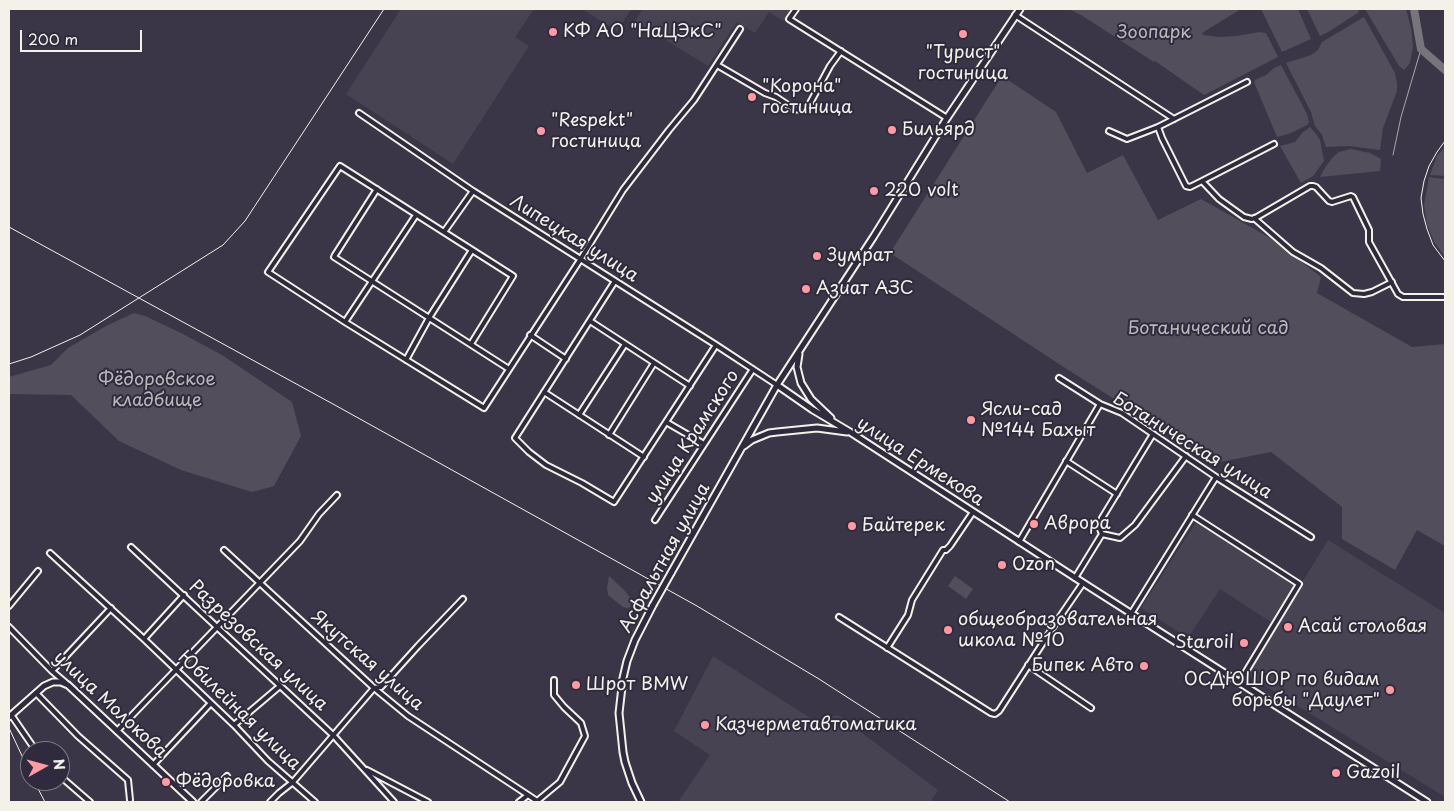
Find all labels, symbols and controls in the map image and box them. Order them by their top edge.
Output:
scale bar [22,20,145,52]
place label: КФ АО "НаЦЭкС" [563,21,722,43]
park label: Зоопарк [1117,22,1191,44]
marker: КФ АО "НаЦЭкС" [547,26,559,38]
text: 200 m [28,27,78,50]
marker: "Турист" гостиница [957,28,969,40]
place label: "Турист" гостиница [918,42,1008,84]
place label: "Корона" гостиница [762,76,852,118]
marker: "Корона" гостиница [746,91,758,103]
place label: "Respekt" гостиница [551,110,641,152]
place label: Бильярд [902,119,975,141]
marker: Бильярд [886,124,898,136]
marker: "Respekt" гостиница [535,125,547,137]
place label: 220 volt [884,180,959,202]
marker: 220 volt [868,185,880,197]
street label: Липецкая улица [506,191,642,287]
place label: Зумрат [827,245,892,267]
marker: Зумрат [811,250,823,262]
place label: Азиат АЗС [816,278,914,300]
marker: Азиат АЗС [800,283,812,295]
park label: Ботанический сад [1127,318,1289,340]
street label: улица Крамского [642,366,744,508]
park label: Фёдоровское кладбище [98,369,216,412]
street label: Ботаническая улица [1108,388,1276,504]
place label: Ясли-сад №144 Бахыт [981,399,1095,442]
street label: улица Ермекова [852,413,988,511]
marker: Ясли-сад №144 Бахыт [965,414,977,426]
street label: Асфальтная улица [615,480,715,636]
place label: Аврора [1044,513,1111,535]
place label: Байтерек [862,515,945,537]
marker: Аврора [1028,518,1040,530]
marker: Байтерек [846,520,858,532]
place label: Ozon [1012,554,1055,576]
marker: Ozon [996,559,1008,571]
street label: Разрезовская улица [184,576,332,716]
street label: Якутская улица [306,606,428,716]
place label: общеобразовательная школа №10 [958,609,1158,652]
place label: Асай столовая [1298,616,1427,638]
marker: Асай столовая [1282,621,1294,633]
marker: общеобразовательная школа №10 [942,624,954,636]
place label: Staroil [1175,632,1234,654]
marker: Staroil [1238,637,1250,649]
street label: улица Молокова [49,647,171,763]
street label: Юбилейная улица [173,647,305,775]
place label: Бипек Авто [1031,655,1134,677]
marker: Бипек Авто [1138,660,1150,672]
place label: ОСДЮШОР по видам борьбы "Даулет" [1184,669,1380,712]
place label: Шрот BMW [586,674,688,696]
marker: Шрот BMW [570,679,582,691]
marker: ОСДЮШОР по видам борьбы "Даулет" [1384,684,1396,696]
place label: Казчерметавтоматика [715,714,917,736]
marker: Казчерметавтоматика [699,719,711,731]
north arrow [20,741,70,791]
text: N [48,757,70,771]
place label: Gazoil [1346,762,1400,784]
marker: Gazoil [1330,767,1342,779]
place label: Фёдоровка [176,771,275,793]
marker: Фёдоровка [160,776,172,788]

